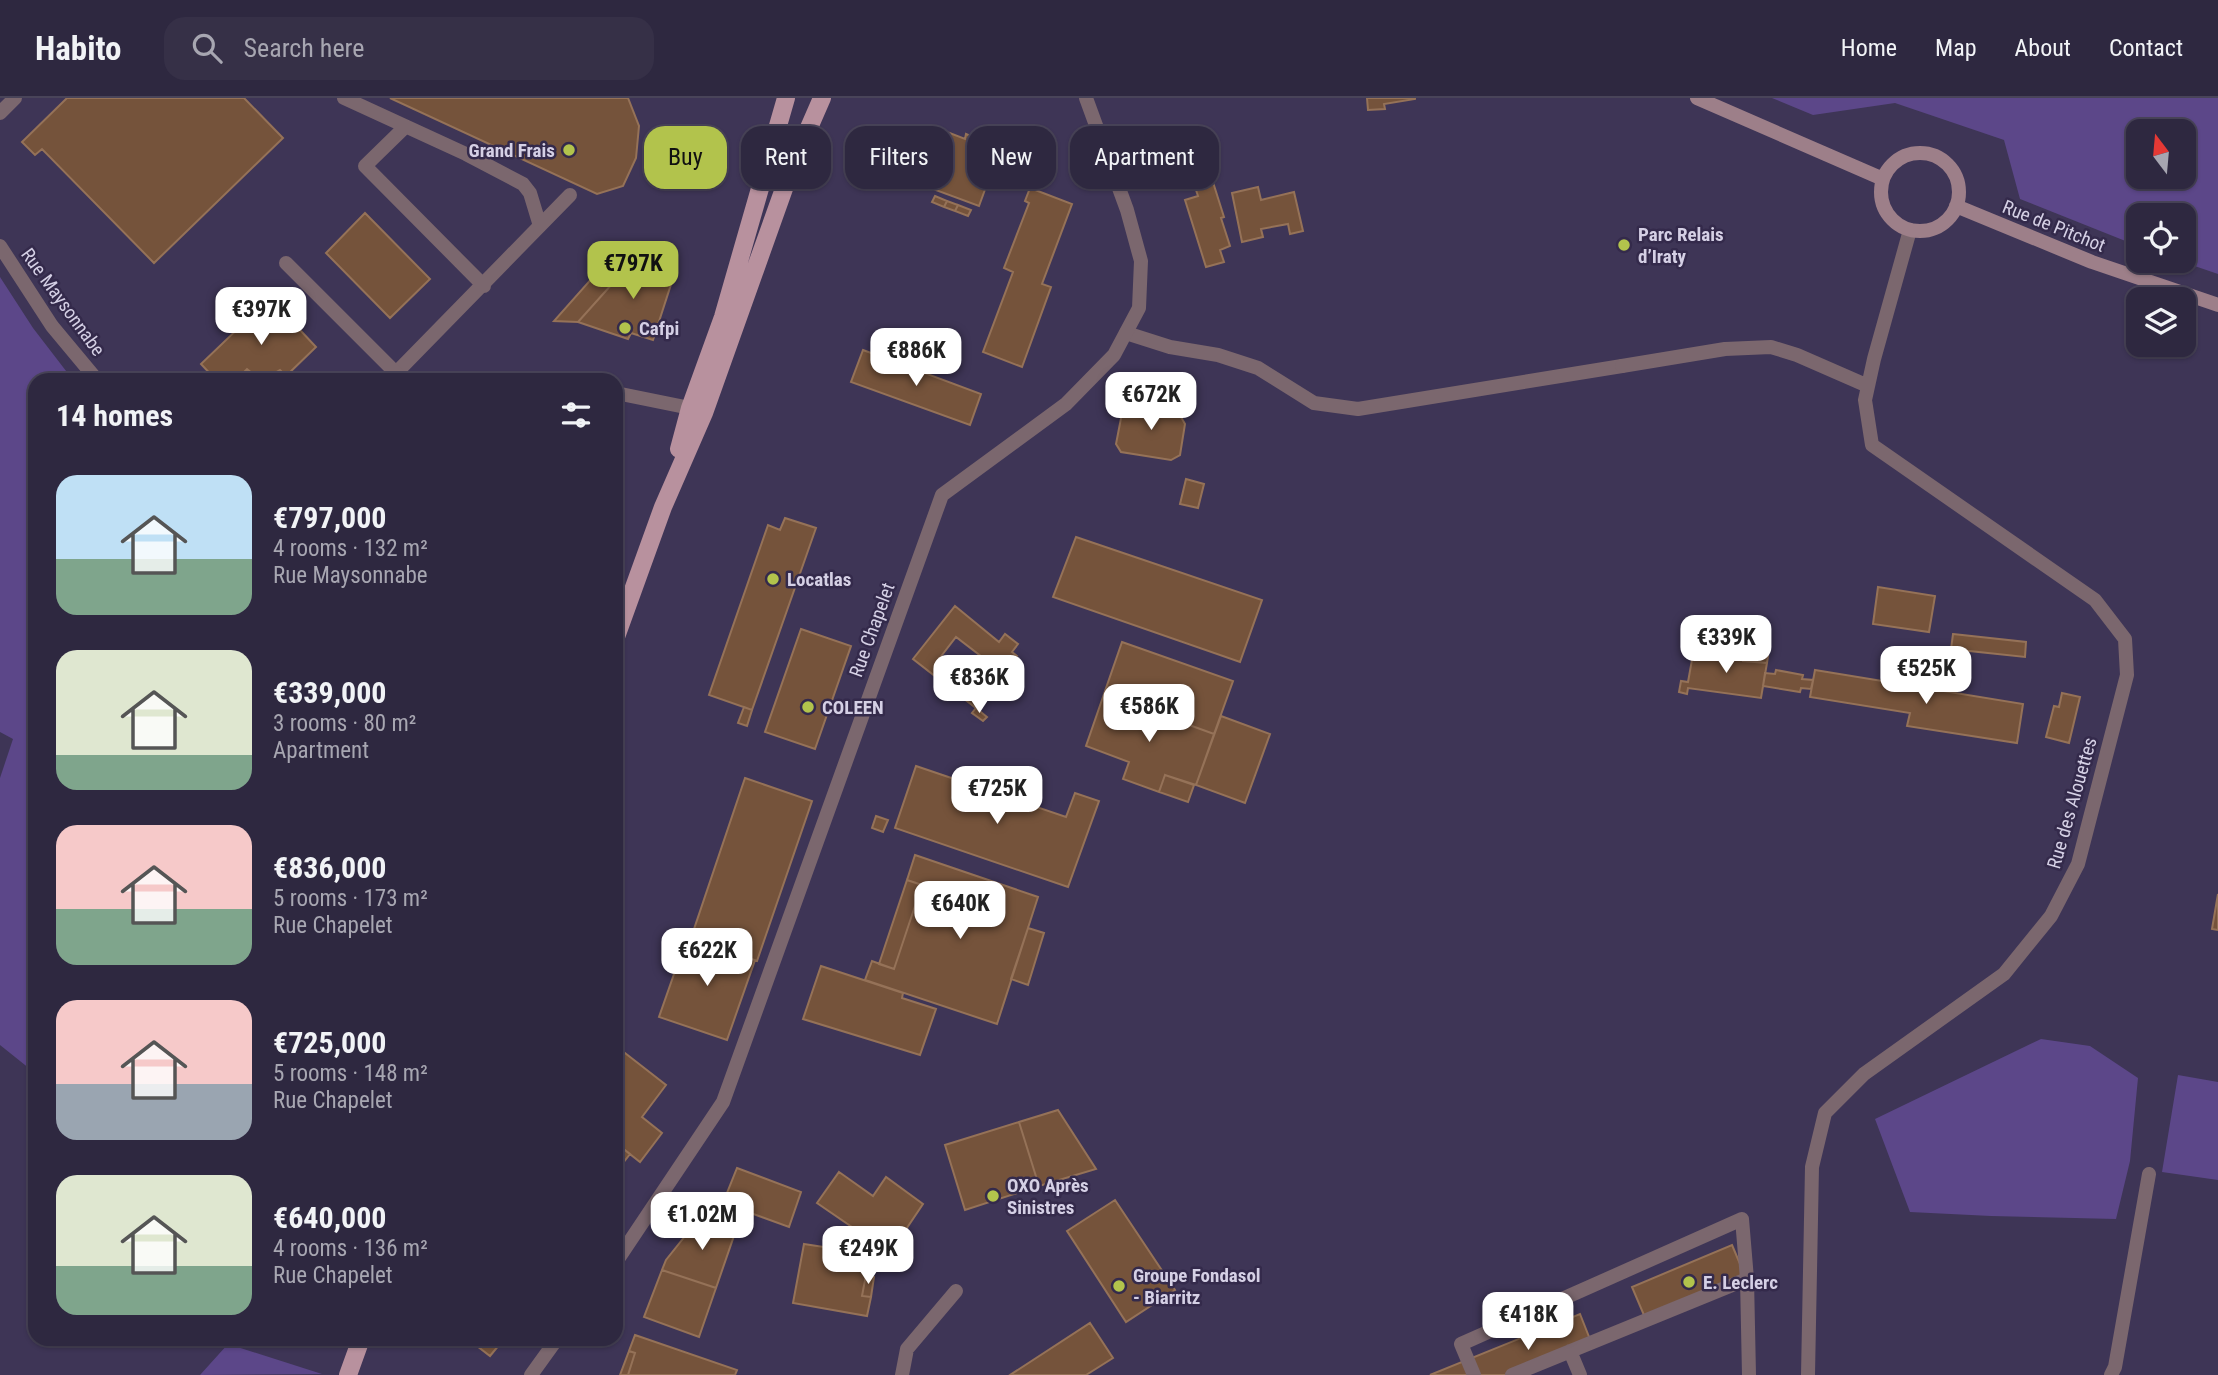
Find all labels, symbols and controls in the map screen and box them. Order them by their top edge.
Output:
search box [164,17,654,80]
text: Habito [35,29,122,68]
icon: search [188,29,226,67]
text: Search here [244,33,364,63]
text: Home [1841,34,1897,62]
text: Map [1935,34,1977,62]
text: About [2015,34,2071,62]
text: Contact [2109,34,2183,62]
north arrow [2126,119,2196,189]
map controls [2126,119,2196,357]
chip: Buy [644,126,727,189]
chip: Rent [741,126,831,189]
chip: Filters [845,126,953,189]
chip: New [967,126,1056,189]
chip: Apartment [1070,126,1219,189]
place label: Grand Frais [469,139,555,162]
marker: Grand Frais [561,142,577,158]
street label: Rue de Pitchot [1999,195,2109,257]
button: locate [2126,203,2196,273]
place label: Parc Relais d’Iraty [1638,223,1724,268]
marker: Parc Relais d’Iraty [1616,237,1632,253]
pin: €797K [584,242,682,301]
street label: Rue Maysonnabe [16,244,110,361]
text: €797K [603,250,663,277]
button: layers [2126,287,2196,357]
pin: €397K [212,288,310,347]
text: €397K [231,296,291,323]
place label: Cafpi [639,317,679,340]
marker: Cafpi [617,320,633,336]
pin: €886K [867,328,965,388]
text: €886K [886,337,946,364]
pin: €672K [1102,372,1200,432]
text: €672K [1121,381,1181,408]
icon: filters [557,396,595,434]
text: 14 homes [56,398,173,433]
text: €797,000 [273,500,386,535]
icon: home [112,503,196,587]
text: 4 rooms · 132 m² [273,535,428,562]
text: Rue Maysonnabe [273,562,428,589]
place label: Locatlas [787,568,851,591]
marker: Locatlas [765,571,781,587]
street label: Rue Chapelet [844,580,900,680]
pin: €339K [1677,616,1775,675]
text: €339K [1696,624,1756,651]
pin: €525K [1877,646,1975,706]
text: €525K [1896,655,1956,682]
pin: €836K [930,656,1028,715]
text: €836K [949,664,1009,691]
text: €339,000 [273,675,386,710]
icon: home [112,678,196,762]
pin: €586K [1100,684,1198,744]
text: €586K [1119,693,1179,720]
place label: COLEEN [822,696,884,719]
marker: COLEEN [800,699,816,715]
text: 3 rooms · 80 m² [273,710,416,737]
street label: Rue des Alouettes [2042,735,2102,871]
text: Apartment [273,737,369,764]
pin: €725K [948,766,1046,826]
text: €725K [967,775,1027,802]
text: €836,000 [273,850,386,885]
icon: home [112,853,196,937]
pin: €640K [911,882,1009,941]
text: 5 rooms · 173 m² [273,885,428,912]
text: €640K [930,890,990,917]
text: Rue Chapelet [273,912,393,939]
pin: €622K [658,928,756,988]
text: €622K [677,937,737,964]
text: €725,000 [273,1025,386,1060]
icon: home [112,1028,196,1112]
text: 5 rooms · 148 m² [273,1060,428,1087]
text: Rue Chapelet [273,1087,393,1114]
place label: OXO Après Sinistres [1007,1174,1089,1219]
marker: OXO Après Sinistres [985,1188,1001,1204]
pin: €1.02M [645,1192,759,1252]
text: €640,000 [273,1200,386,1235]
text: €1.02M [667,1201,737,1228]
icon: home [112,1203,196,1287]
pin: €249K [819,1226,917,1286]
text: 4 rooms · 136 m² [273,1235,428,1262]
text: €249K [838,1235,898,1262]
text: Rue Chapelet [273,1262,393,1289]
place label: Groupe Fondasol - Biarritz [1133,1264,1261,1309]
place label: E. Leclerc [1703,1271,1778,1294]
marker: E. Leclerc [1681,1274,1697,1290]
marker: Groupe Fondasol - Biarritz [1111,1278,1127,1294]
pin: €418K [1479,1292,1577,1352]
text: €418K [1498,1301,1558,1328]

